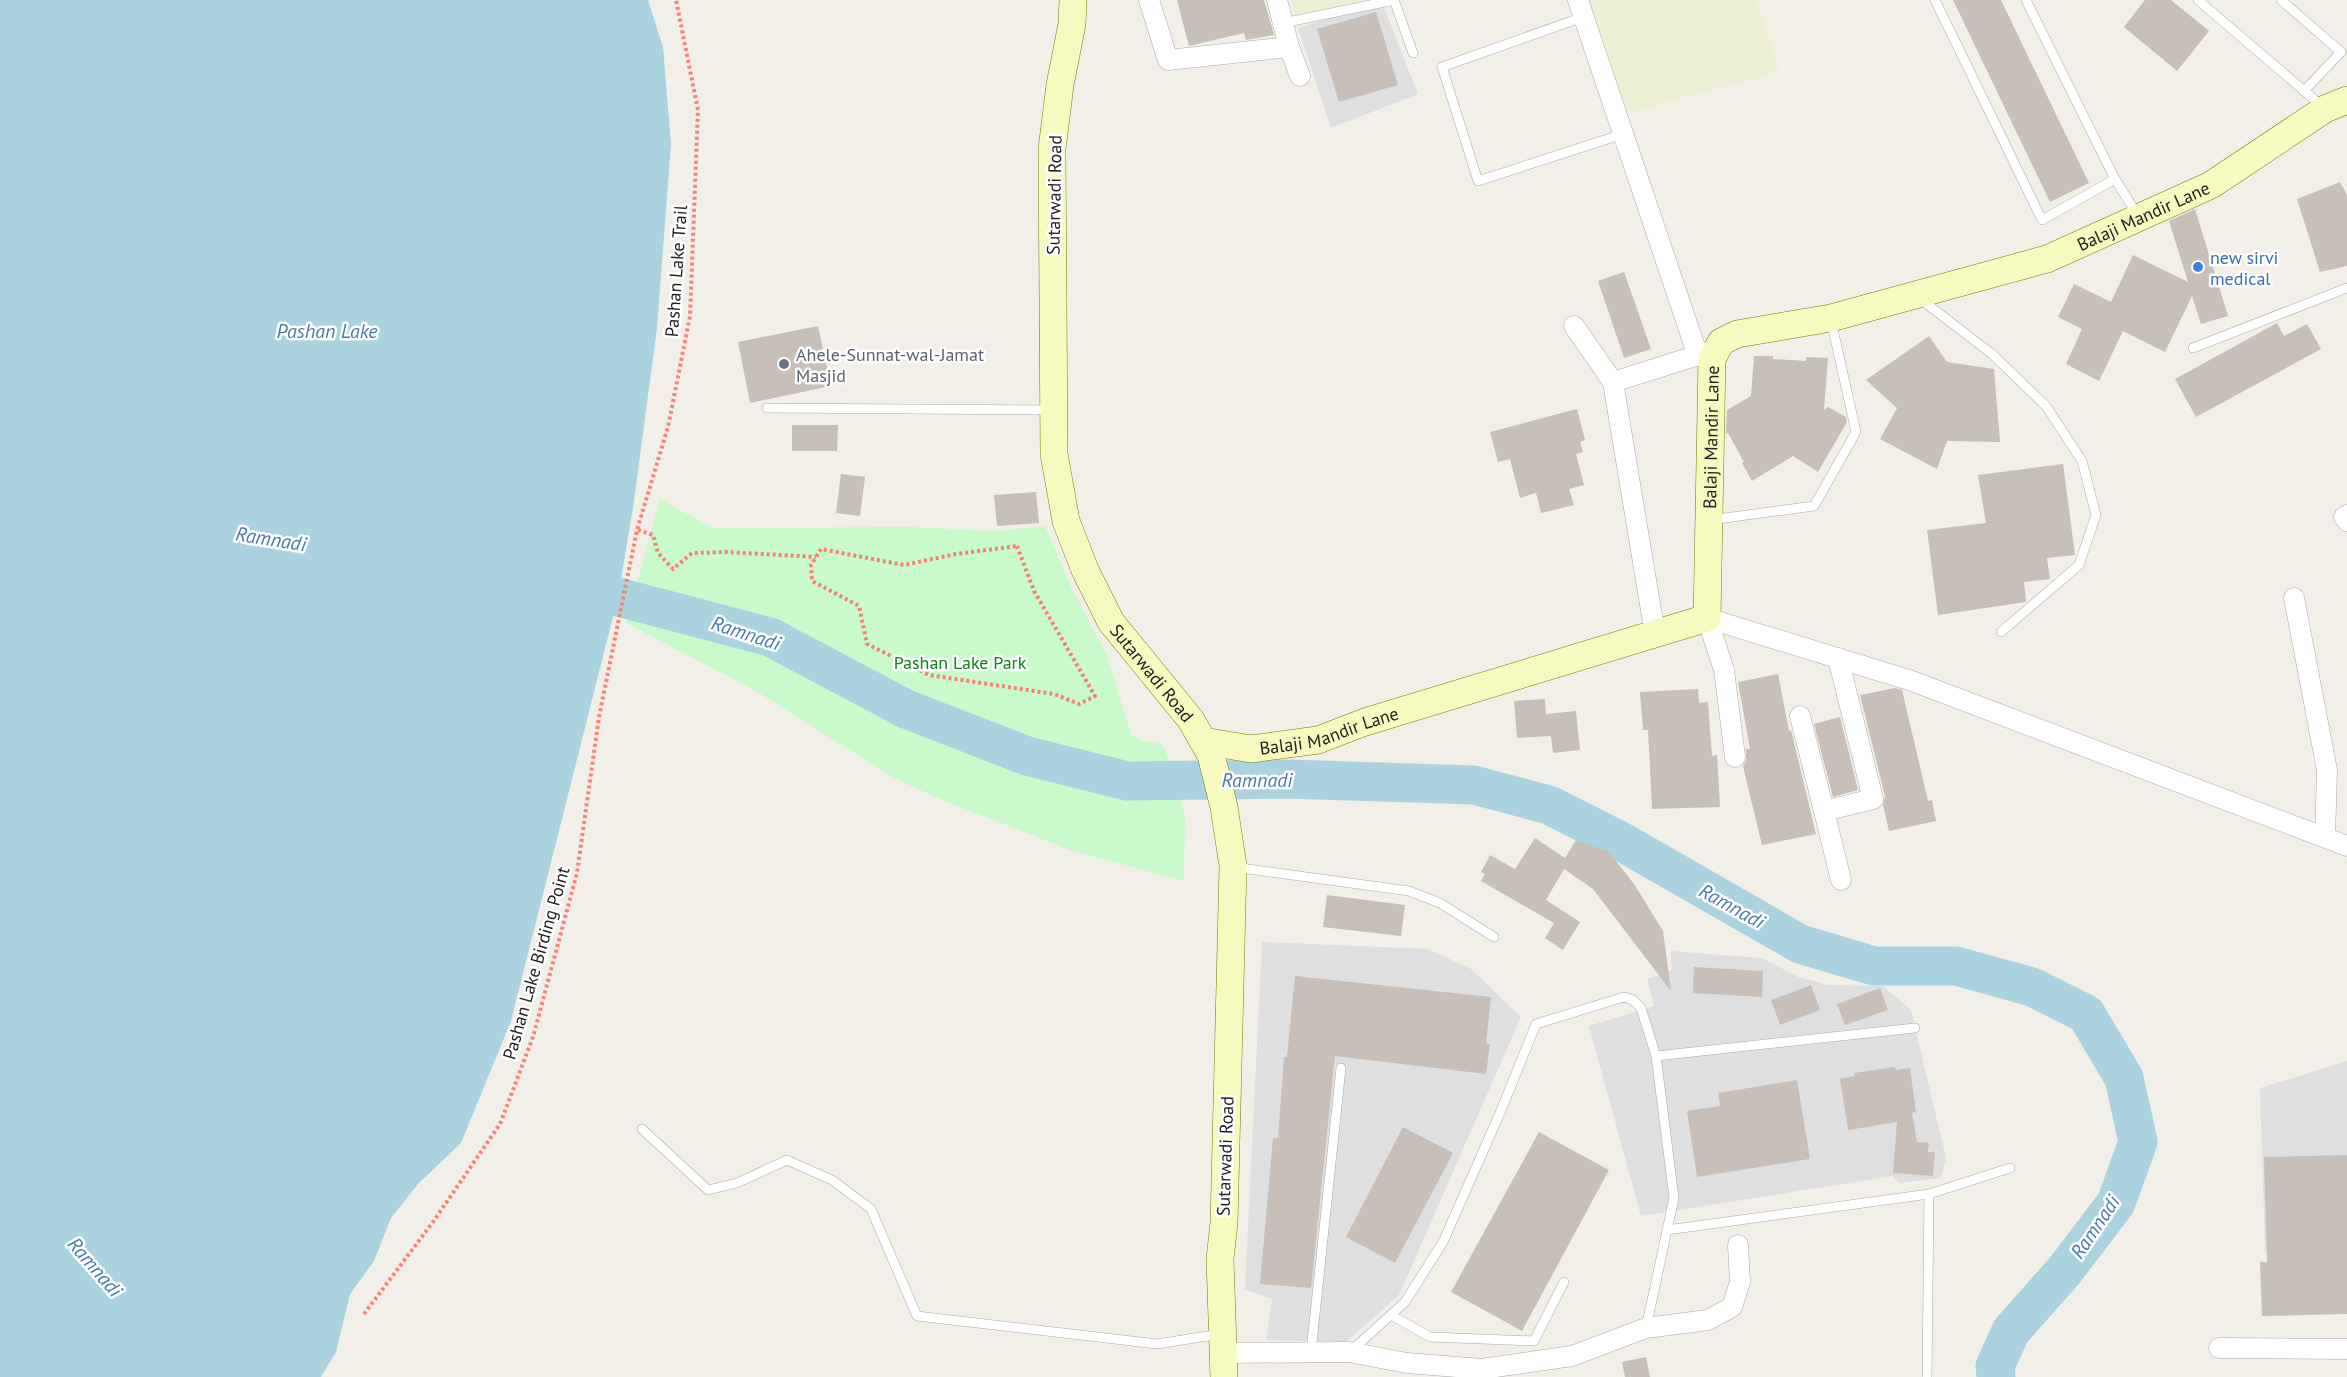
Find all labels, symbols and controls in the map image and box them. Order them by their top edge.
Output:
street label: Sutarwadi Road [1041,135,1067,255]
street label: Balaji Mandir Lane [2073,176,2213,256]
street label: Pashan Lake Trail [660,203,692,338]
place label: new sirvi medical [2210,246,2278,290]
marker: new sirvi medical [2191,260,2205,274]
water label: Pashan Lake [276,318,378,344]
place label: Ahele-Sunnat-wal-Jamat Masjid [796,343,984,387]
marker: Ahele-Sunnat-wal-Jamat Masjid [777,357,791,371]
street label: Balaji Mandir Lane [1698,365,1723,509]
water label: Ramnadi [234,521,309,558]
water label: Ramnadi [708,610,785,657]
street label: Sutarwadi Road [1106,619,1199,727]
park label: Pashan Lake Park [894,651,1027,674]
street label: Balaji Mandir Lane [1258,701,1401,759]
water label: Ramnadi [1221,767,1293,793]
street label: Pashan Lake Birding Point [497,864,575,1062]
water label: Ramnadi [1695,877,1770,935]
street label: Sutarwadi Road [1211,1096,1239,1216]
water label: Ramnadi [2064,1190,2126,1264]
water label: Ramnadi [62,1232,129,1303]

